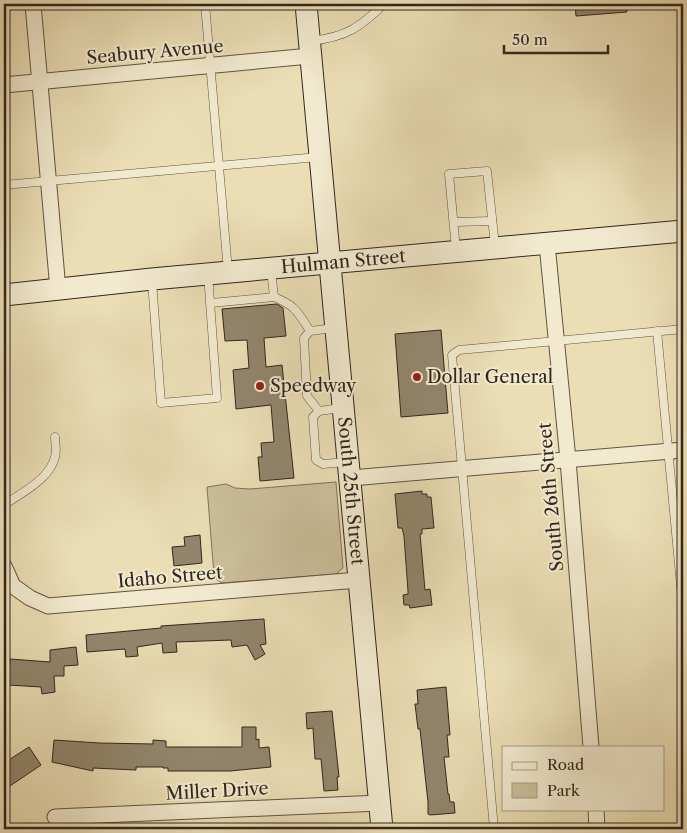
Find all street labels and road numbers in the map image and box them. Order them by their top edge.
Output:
street label: Seabury Avenue [86,35,224,69]
street label: Hulman Street [280,245,407,278]
street label: South 25th Street [333,416,369,567]
street label: South 26th Street [533,421,568,573]
street label: Idaho Street [117,561,224,593]
street label: Miller Drive [165,777,269,805]

